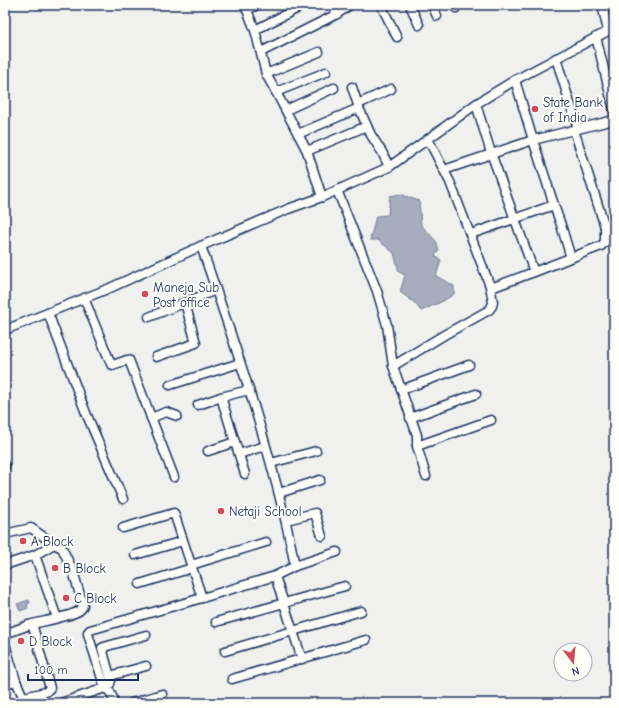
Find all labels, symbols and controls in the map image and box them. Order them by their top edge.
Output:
place label: State Bank of India [543,95,603,125]
marker: State Bank of India [530,104,540,114]
place label: Maneja Sub Post office [153,280,219,310]
marker: Maneja Sub Post office [140,289,150,299]
place label: Netaji School [229,504,302,519]
marker: Netaji School [216,506,226,516]
place label: A Block [31,534,74,549]
marker: A Block [18,536,28,546]
place label: B Block [63,561,106,576]
marker: B Block [50,563,60,573]
place label: C Block [74,591,117,606]
marker: C Block [61,593,71,603]
place label: D Block [29,634,73,649]
marker: D Block [16,636,26,646]
north arrow [553,642,593,682]
scale bar [28,656,138,682]
text: 100 m [34,663,67,677]
text: N [570,664,581,678]

